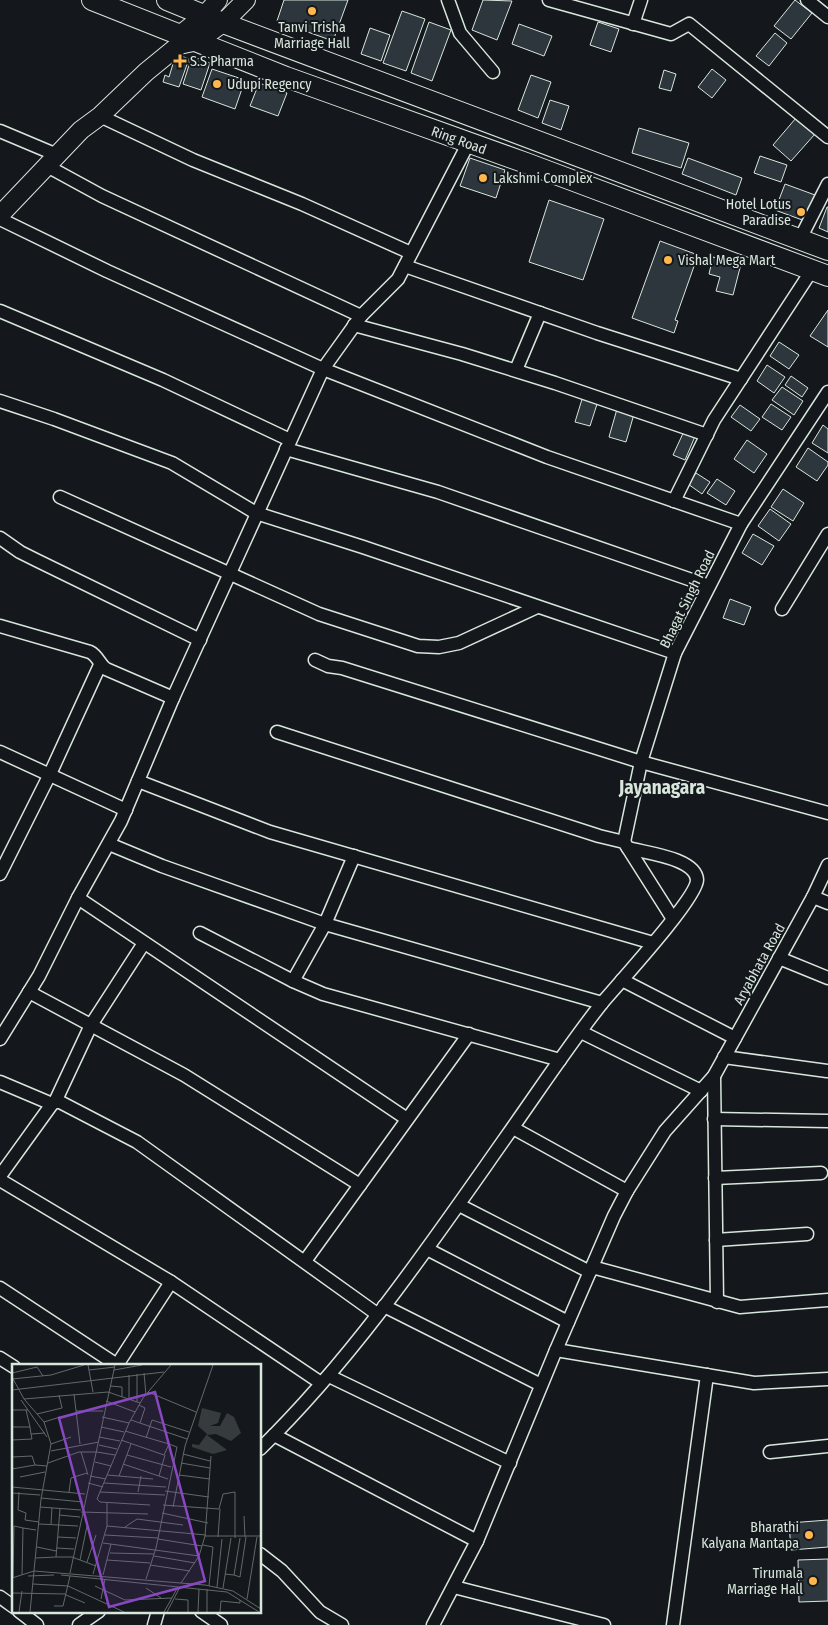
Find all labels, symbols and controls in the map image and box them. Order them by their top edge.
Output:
marker: Tanvi Trisha Marriage Hall [306,5,318,17]
place label: Tanvi Trisha Marriage Hall [274,19,350,52]
place label: S.S Pharma [190,53,254,70]
marker: S.S Pharma [174,55,186,67]
place label: Udupi Regency [227,76,312,93]
marker: Udupi Regency [211,78,223,90]
street label: Ring Road [429,123,489,158]
place label: Lakshmi Complex [493,170,593,187]
marker: Lakshmi Complex [477,172,489,184]
place label: Hotel Lotus Paradise [726,196,791,229]
marker: Hotel Lotus Paradise [795,206,807,218]
place label: Vishal Mega Mart [678,252,776,269]
marker: Vishal Mega Mart [662,254,674,266]
street label: Bhagat Singh Road [656,547,719,651]
district label: Jayanagara [618,776,705,799]
street label: Aryabhata Road [730,921,789,1008]
inset map [12,1364,261,1612]
place label: Bharathi Kalyana Mantapa [701,1519,799,1552]
marker: Bharathi Kalyana Mantapa [803,1529,815,1541]
place label: Tirumala Marriage Hall [727,1565,803,1598]
marker: Tirumala Marriage Hall [807,1575,819,1587]

